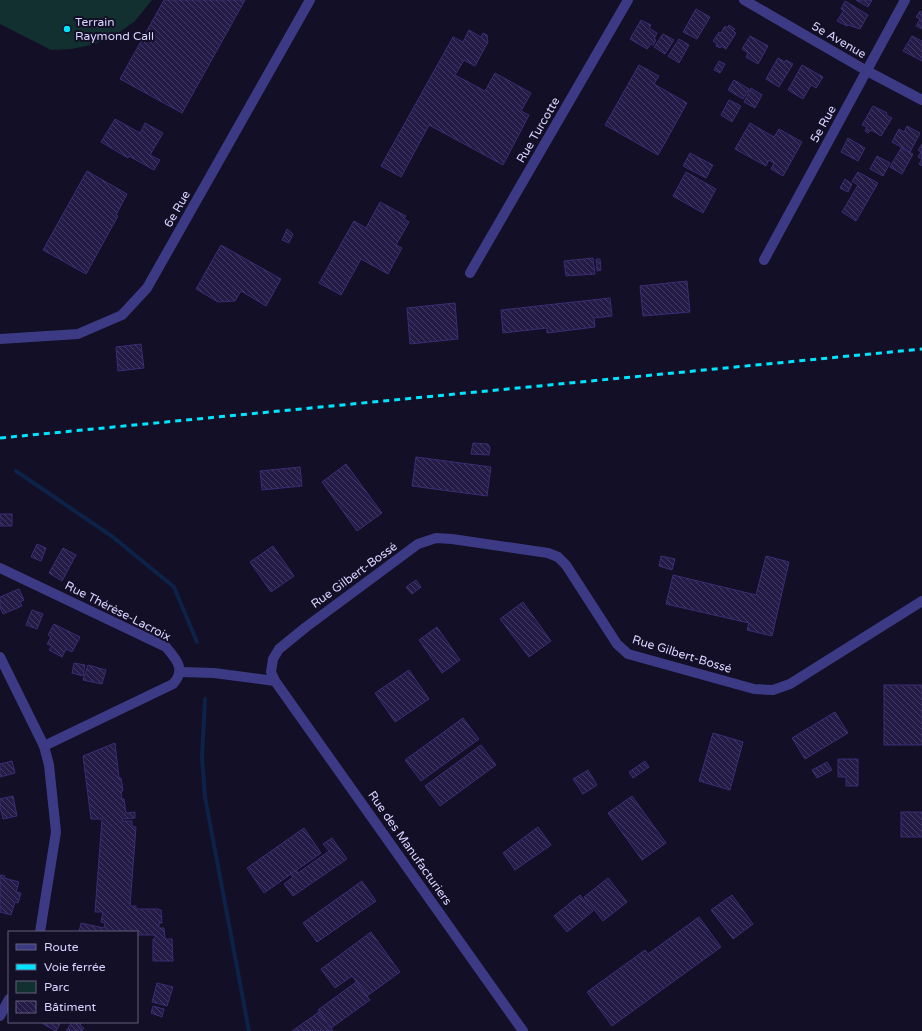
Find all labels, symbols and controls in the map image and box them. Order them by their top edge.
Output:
place label: Terrain Raymond Call [75,15,154,43]
street label: 5e Avenue [809,19,869,61]
marker: Terrain Raymond Call [62,24,72,34]
street label: Rue Turcotte [514,94,563,165]
street label: 5e Rue [807,103,839,145]
street label: 6e Rue [161,188,193,230]
street label: Rue Gilbert-Bossé [308,539,400,611]
street label: Rue Thérèse-Lacroix [63,578,173,644]
street label: Rue Gilbert-Bossé [631,632,734,676]
street label: Rue des Manufacturiers [365,788,455,908]
legend [8,931,138,1023]
text: Route [44,940,79,954]
text: Voie ferrée [44,960,106,974]
text: Parc [44,980,69,994]
text: Bâtiment [44,1000,96,1014]

